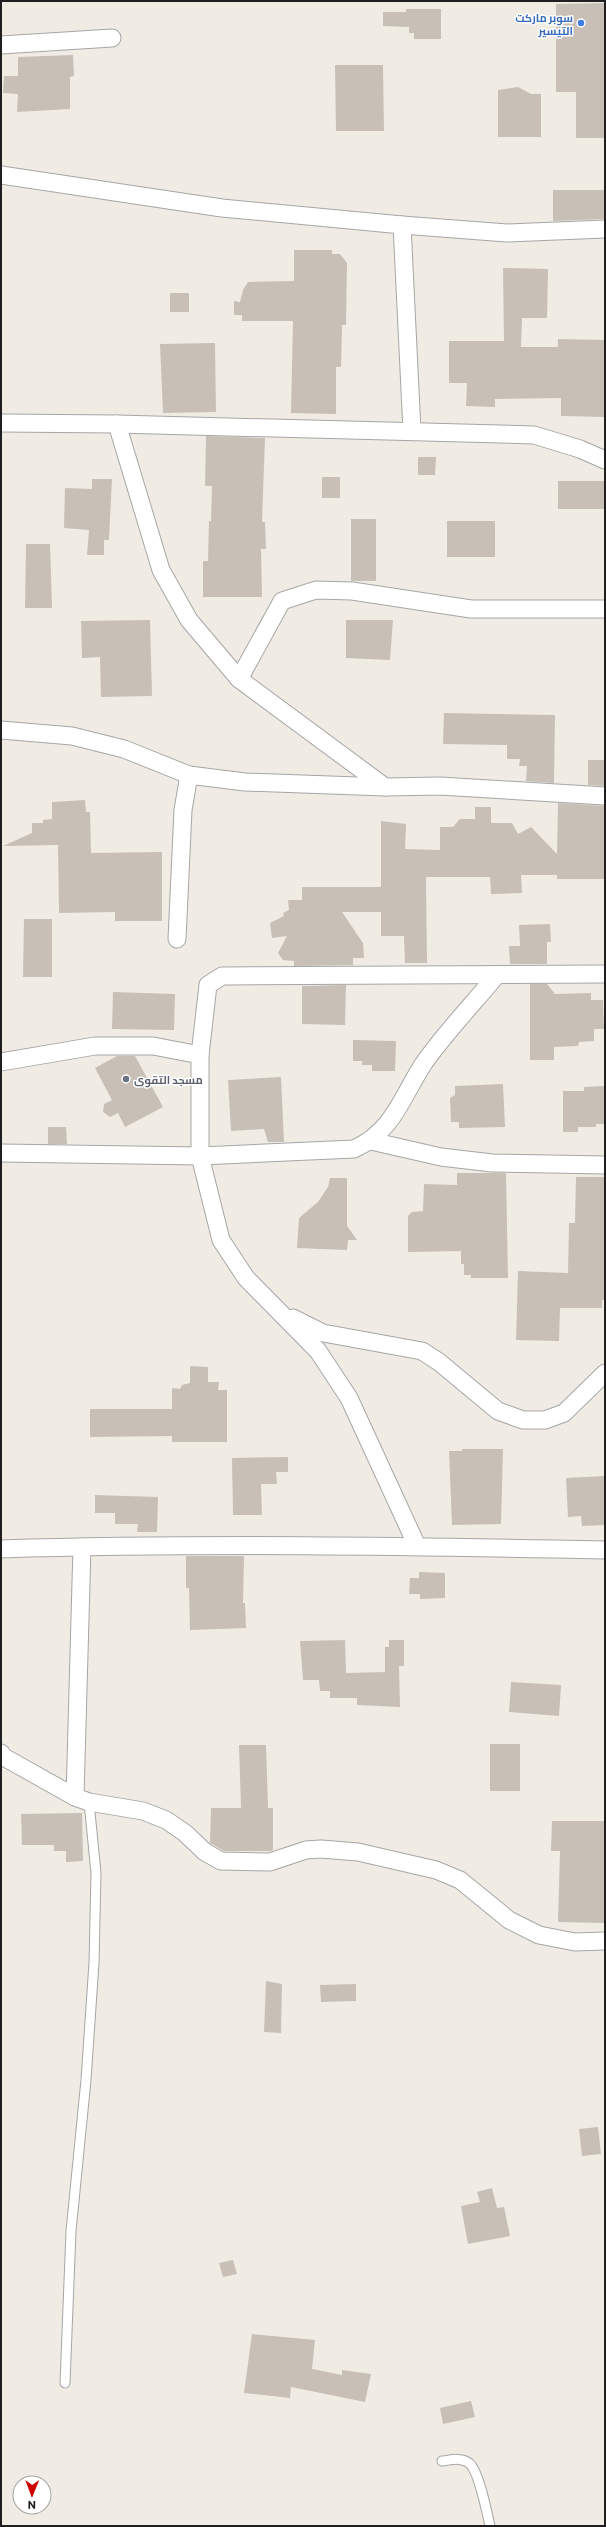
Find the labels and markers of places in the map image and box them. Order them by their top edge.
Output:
place label: سوبر ماركت التيسير [515,11,573,38]
marker: سوبر ماركت التيسير [576,18,586,28]
place label: مسجد التقوى [134,1073,203,1088]
marker: مسجد التقوى [121,1074,131,1084]

